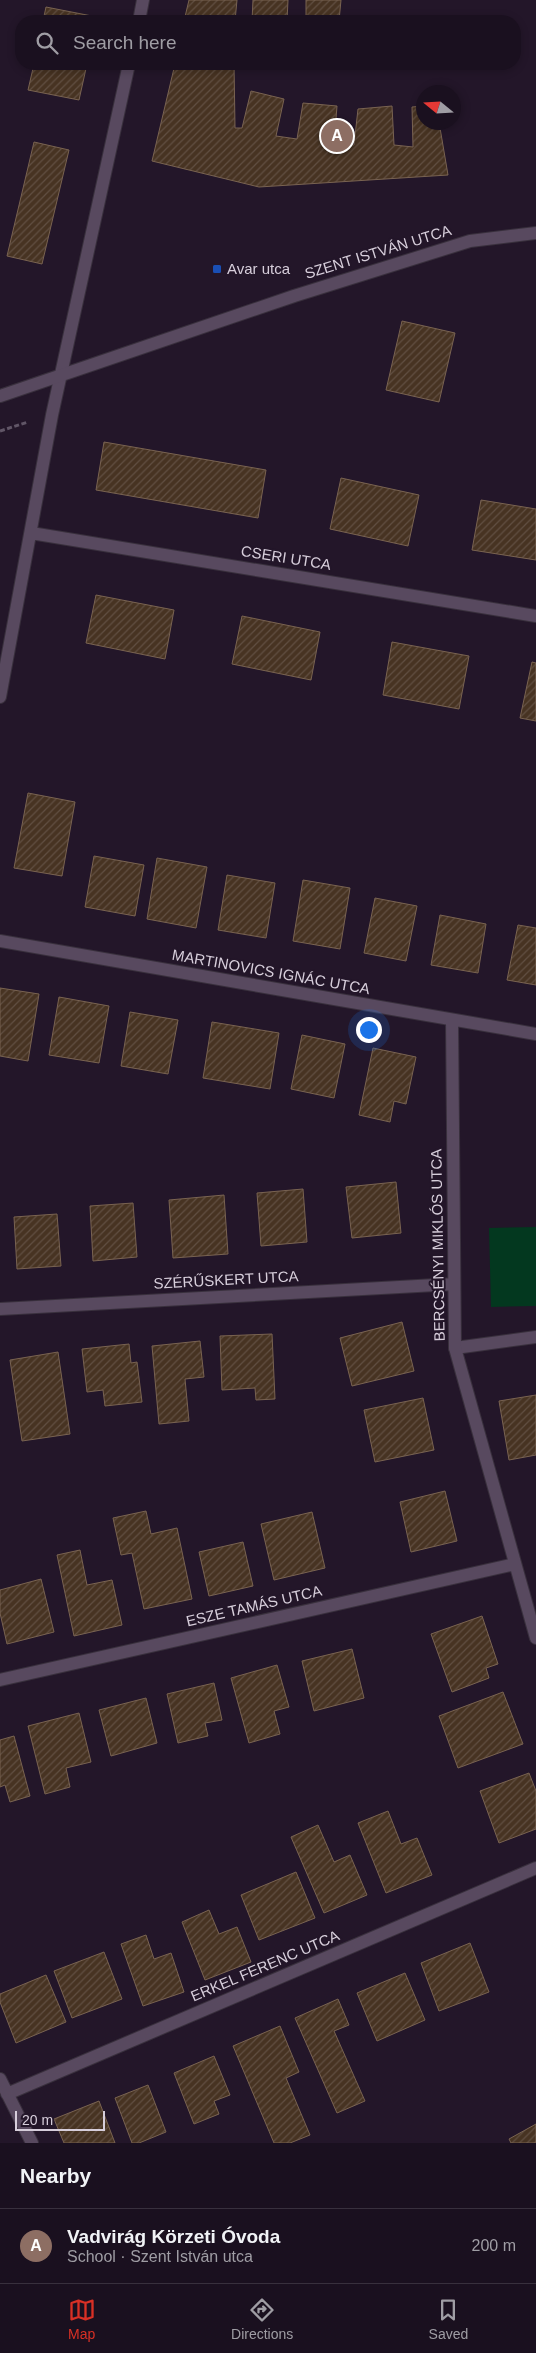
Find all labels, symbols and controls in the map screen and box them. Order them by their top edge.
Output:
search box [15,15,521,70]
icon: search [33,29,61,57]
text: Search here [73,32,177,53]
north arrow [416,85,461,130]
pin: A [321,117,353,155]
street label: SZENT ISTVÁN UTCA [303,221,453,282]
place label: Avar utca [227,260,291,277]
marker: Avar utca [211,263,223,275]
street label: CSERI UTCA [240,542,332,573]
street label: MARTINOVICS IGNÁC UTCA [171,946,371,997]
your location [356,1017,382,1043]
street label: BERCSÉNYI MIKLÓS UTCA [427,1149,448,1341]
street label: SZÉRŰSKERT UTCA [153,1267,299,1292]
street label: ESZE TAMÁS UTCA [184,1582,323,1629]
street label: ERKEL FERENC UTCA [188,1927,342,2005]
scale bar [15,2108,105,2131]
text: 20 m [22,2112,53,2128]
text: Nearby [20,2164,91,2187]
text: Vadvirág Körzeti Óvoda [67,2226,280,2247]
text: A [30,2237,42,2254]
text: 200 m [472,2237,516,2254]
text: School · Szent István utca [67,2248,253,2265]
tab: Map [68,2296,96,2342]
tab: Directions [231,2296,293,2342]
tab: Saved [429,2296,468,2342]

